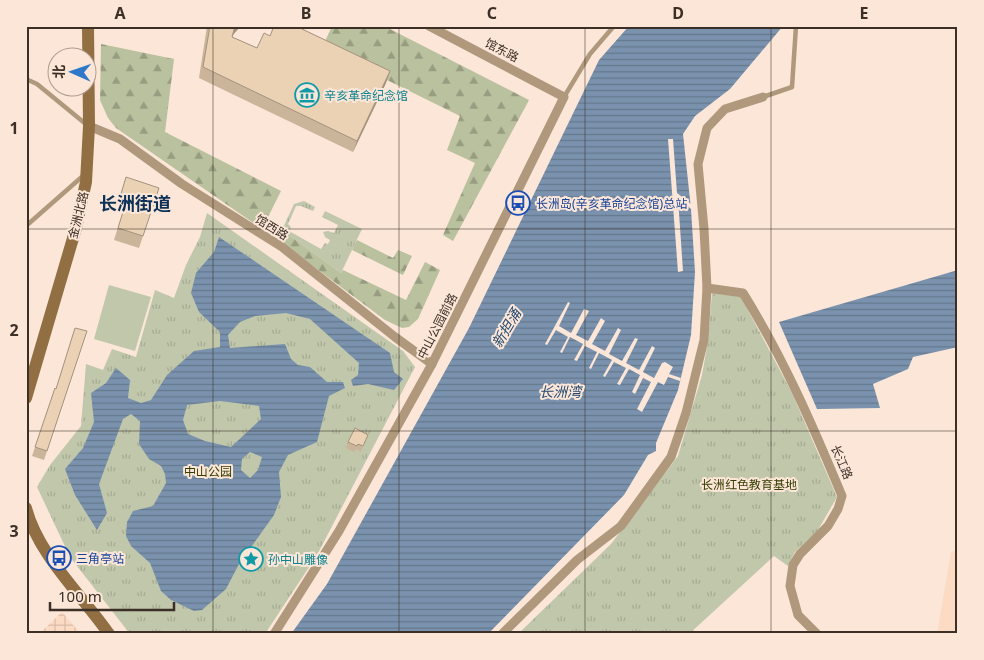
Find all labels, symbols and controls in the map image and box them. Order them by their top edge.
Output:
text: A [114,2,126,24]
text: B [301,2,311,24]
text: C [487,2,497,24]
text: D [672,2,684,24]
text: E [860,2,869,24]
street label: 馆东路 [482,34,522,66]
north arrow [48,48,98,98]
text: 北 [49,64,68,79]
museum icon: 辛亥革命纪念馆 [294,82,320,108]
place label: 辛亥革命纪念馆 [324,87,408,104]
text: 1 [9,117,19,139]
street label: 金洲北路 [64,190,92,240]
bus stop icon: 长洲岛(辛亥革命纪念馆)总站 [505,190,531,216]
district label: 长洲街道 [99,191,171,215]
place label: 长洲岛(辛亥革命纪念馆)总站 [536,195,687,212]
street label: 馆西路 [252,210,292,244]
street label: 中山公园前路 [413,290,461,362]
water label: 新担涌 [487,303,526,351]
text: 2 [9,319,19,341]
water label: 长洲湾 [539,382,583,401]
street label: 长江路 [827,442,857,482]
park label: 中山公园 [184,463,232,480]
park label: 长洲红色教育基地 [701,476,797,493]
text: 3 [9,520,19,542]
bus stop icon: 三角亭站 [46,545,72,571]
place icon: 孙中山雕像 [238,546,264,572]
place label: 三角亭站 [76,550,124,567]
place label: 孙中山雕像 [268,551,328,568]
scale bar [50,580,174,612]
text: 100 m [58,586,102,606]

